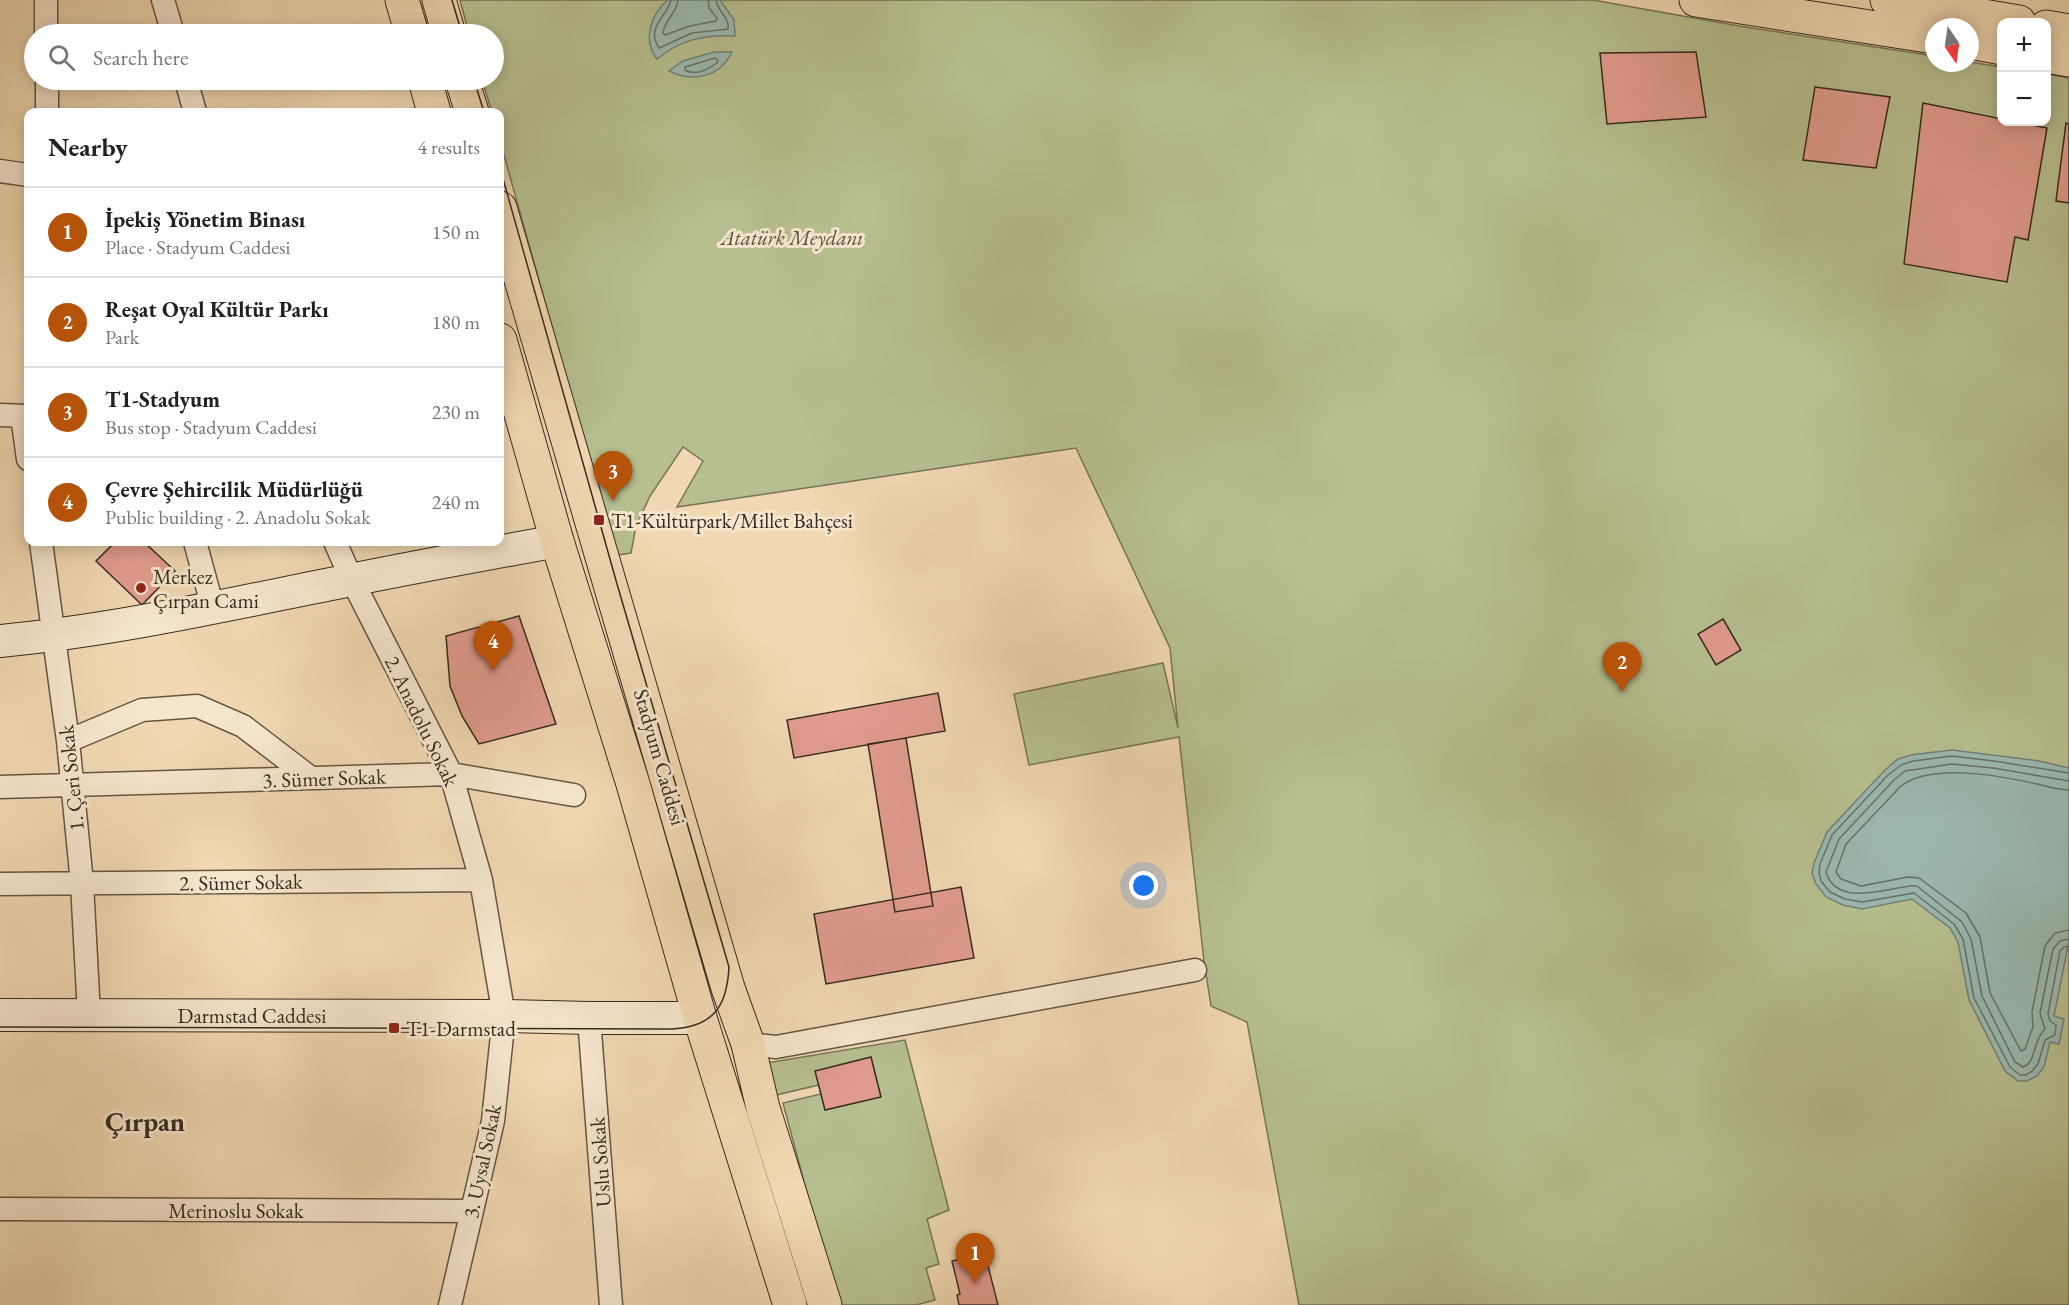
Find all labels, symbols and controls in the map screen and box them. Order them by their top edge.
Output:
north arrow [1925,18,1979,72]
map controls [1997,18,2051,126]
button: + [1997,18,2051,72]
search box [24,24,504,90]
icon: search [45,41,78,74]
text: Search here [93,43,188,72]
button: − [1997,72,2051,126]
text: Nearby [48,130,128,164]
text: 4 results [417,134,480,160]
text: İpekiş Yönetim Binası [105,205,305,234]
text: 1 [62,219,73,245]
text: 150 m [432,219,480,245]
park label: Atatürk Meydanı [719,224,863,251]
text: Place · Stadyum Caddesi [105,234,290,260]
text: Reşat Oyal Kültür Parkı [105,295,329,324]
text: 2 [62,309,73,335]
text: 180 m [432,309,480,335]
text: Park [105,324,139,350]
text: T1-Stadyum [105,385,220,414]
text: 3 [62,399,73,425]
text: 230 m [432,399,480,425]
text: Bus stop · Stadyum Caddesi [105,414,317,440]
pin: 3 [594,452,632,501]
text: Çevre Şehircilik Müdürlüğü [105,475,363,504]
text: 4 [62,489,73,515]
text: 240 m [432,489,480,515]
text: Public building · 2. Anadolu Sokak [105,504,371,530]
place label: T1-Kültürpark/Millet Bahçesi [611,507,853,534]
marker: T1-Kültürpark/Millet Bahçesi [592,513,606,527]
place label: Merkez Çırpan Cami [153,563,259,614]
marker: Merkez Çırpan Cami [134,581,148,595]
pin: 4 [474,622,512,671]
pin: 2 [1602,642,1642,692]
street label: 2. Anadolu Sokak [379,651,466,792]
street label: Stadyum Caddesi [628,686,692,828]
street label: 1. Çeri Sokak [52,722,90,832]
street label: 3. Sümer Sokak [262,762,387,794]
street label: 2. Sümer Sokak [179,867,304,897]
your location [1129,871,1158,900]
street label: Darmstad Caddesi [178,1002,326,1029]
place label: T1-Darmstad [406,1015,516,1042]
marker: T1-Darmstad [387,1021,401,1035]
street label: 3. Uysal Sokak [457,1100,508,1221]
district label: Çırpan [105,1104,185,1139]
street label: Uslu Sokak [583,1115,617,1208]
street label: Merinoslu Sokak [168,1197,305,1224]
pin: 1 [956,1234,994,1283]

